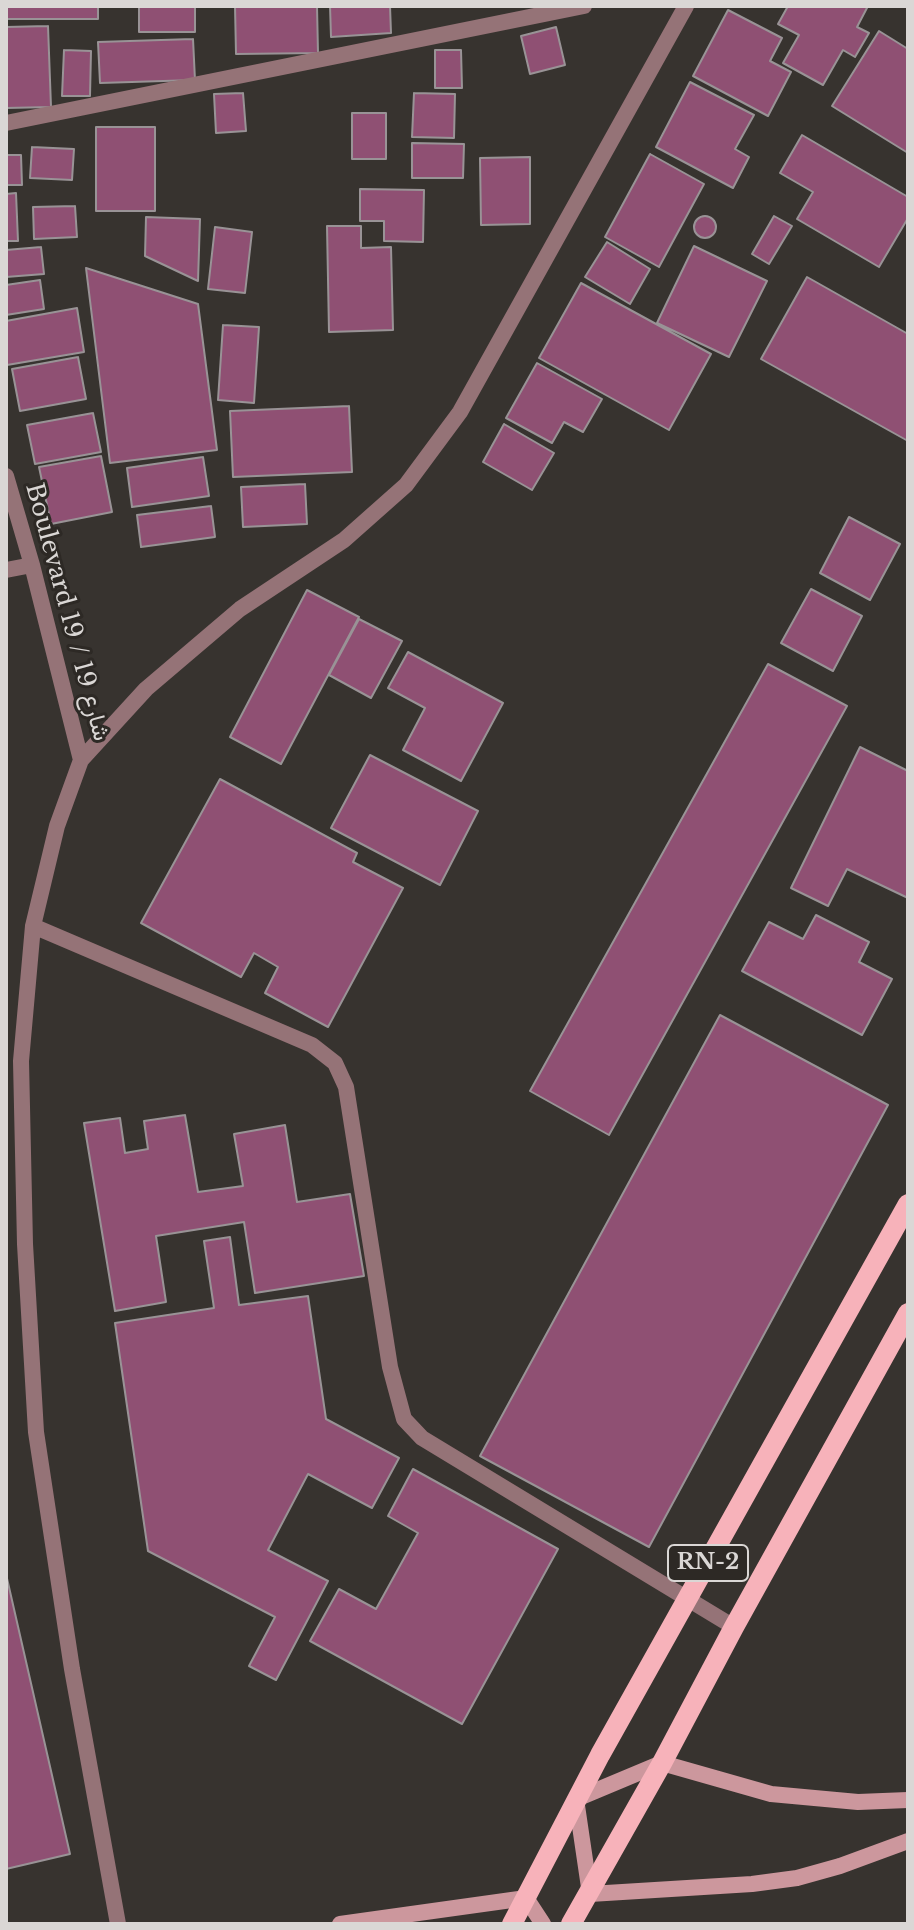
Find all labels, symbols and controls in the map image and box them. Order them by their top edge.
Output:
street label: Boulevard 19 / شارع 19 [19,480,115,744]
road number: RN-2 [668,1545,748,1581]

